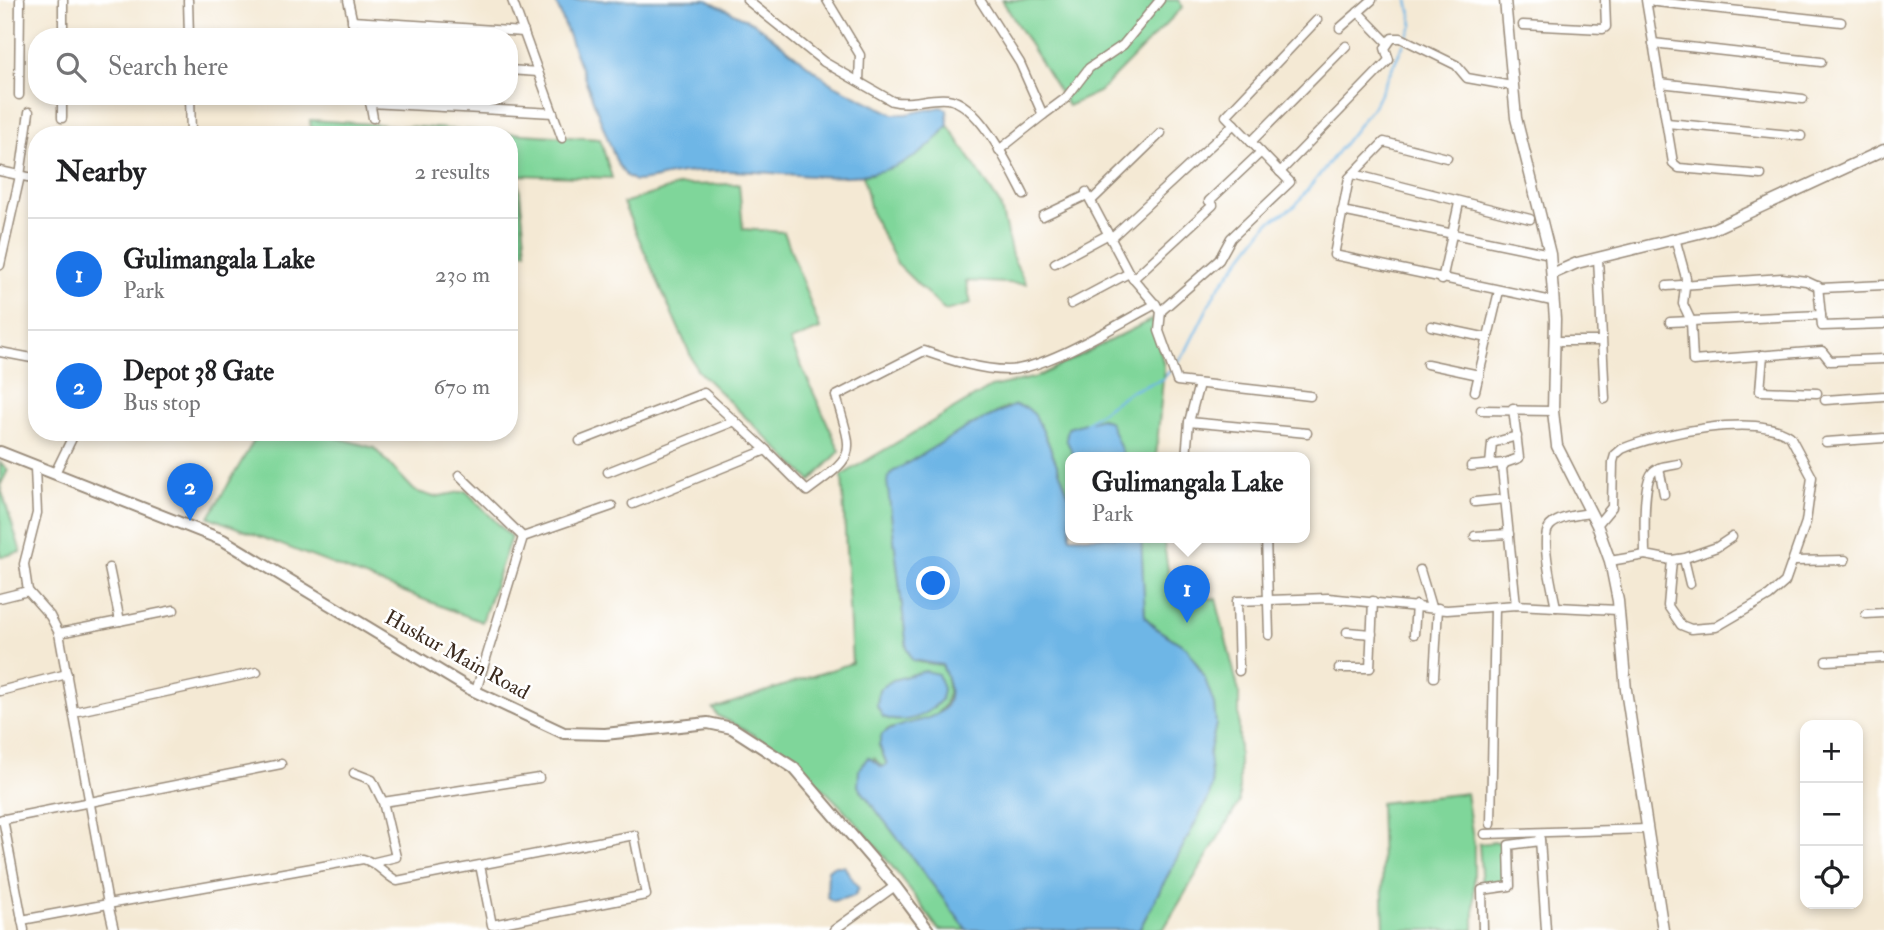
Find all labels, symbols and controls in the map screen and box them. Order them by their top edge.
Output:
search box [28,28,518,105]
icon: search [52,48,90,86]
text: Search here [108,51,228,83]
text: Nearby [56,153,146,190]
text: 2 results [415,157,490,186]
text: Gulimangala Lake [123,244,315,276]
text: 1 [75,260,83,289]
text: 230 m [435,260,490,289]
text: Park [123,276,165,305]
text: Depot 38 Gate [123,356,274,388]
text: 2 [73,372,85,401]
text: 670 m [433,372,490,401]
text: Bus stop [123,388,201,417]
popup [1065,452,1310,543]
pin: 2 [167,463,213,521]
text: Gulimangala Lake [1092,467,1283,499]
text: Park [1092,499,1133,528]
pin: 1 [1164,565,1210,623]
your location [916,566,950,600]
street label: Huskur Main Road [380,604,535,706]
map controls [1800,720,1863,909]
button: + [1800,720,1863,783]
button: − [1800,783,1863,846]
button: locate [1800,846,1863,909]

